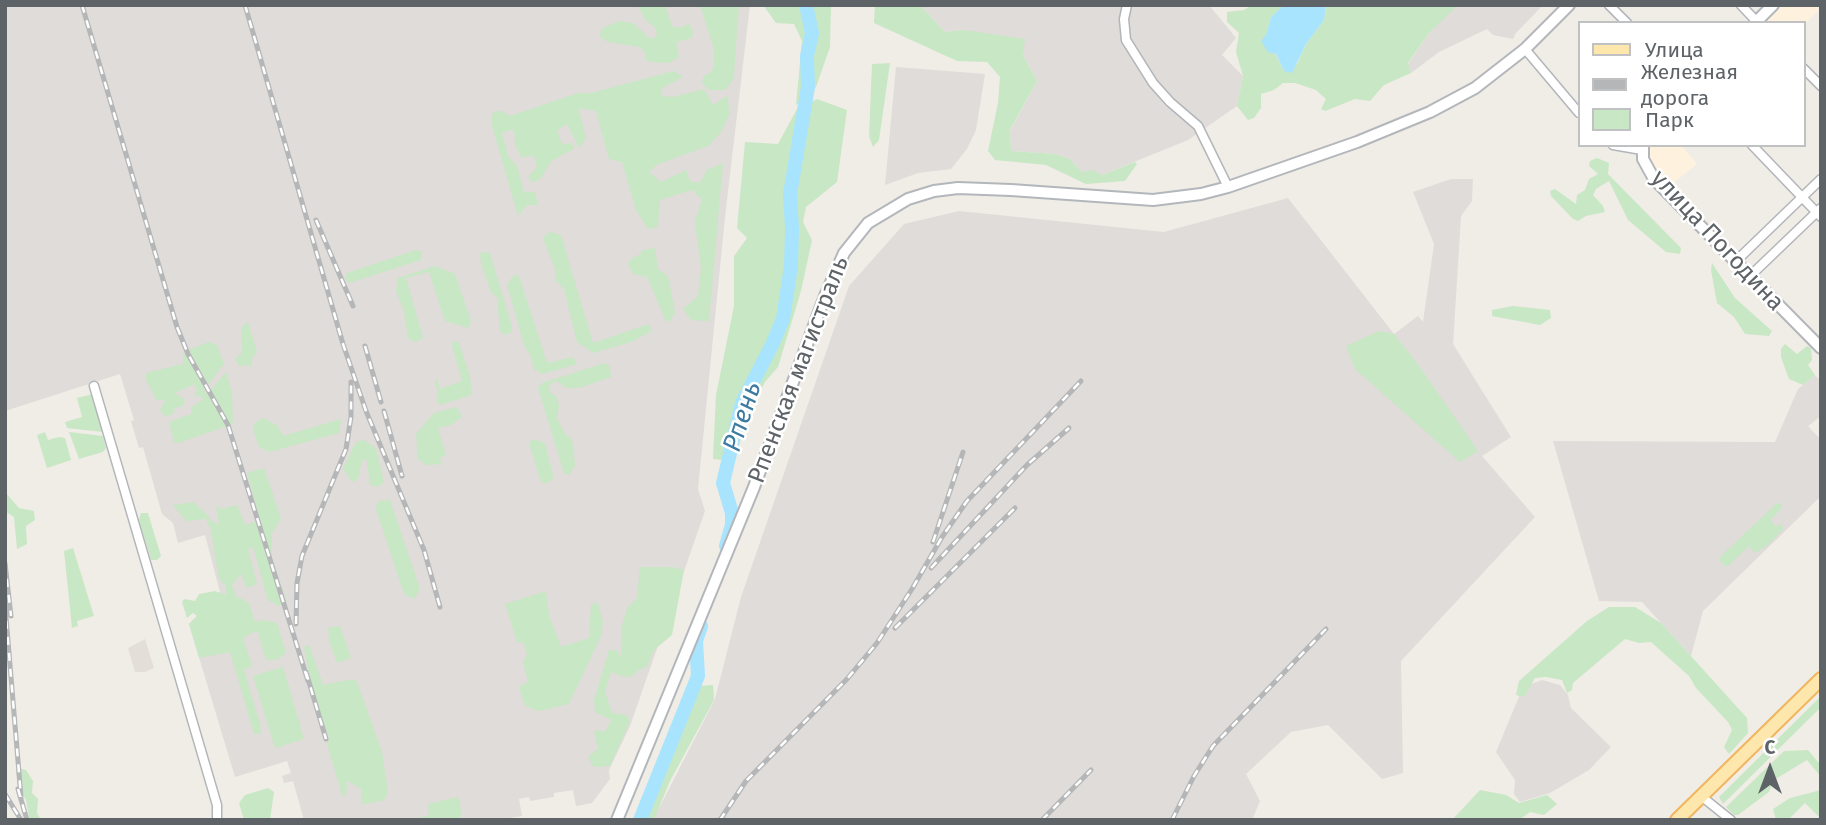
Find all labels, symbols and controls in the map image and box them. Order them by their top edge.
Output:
legend [1577,21,1805,147]
text: Улица [1645,37,1704,63]
text: Железная дорога [1641,59,1738,111]
text: Парк [1645,107,1694,133]
street label: улица Погодина [1644,165,1790,317]
street label: Рпенская магистраль [742,253,856,487]
water label: Рпень [717,378,769,456]
north arrow [1735,734,1805,804]
text: С [1765,736,1775,759]

